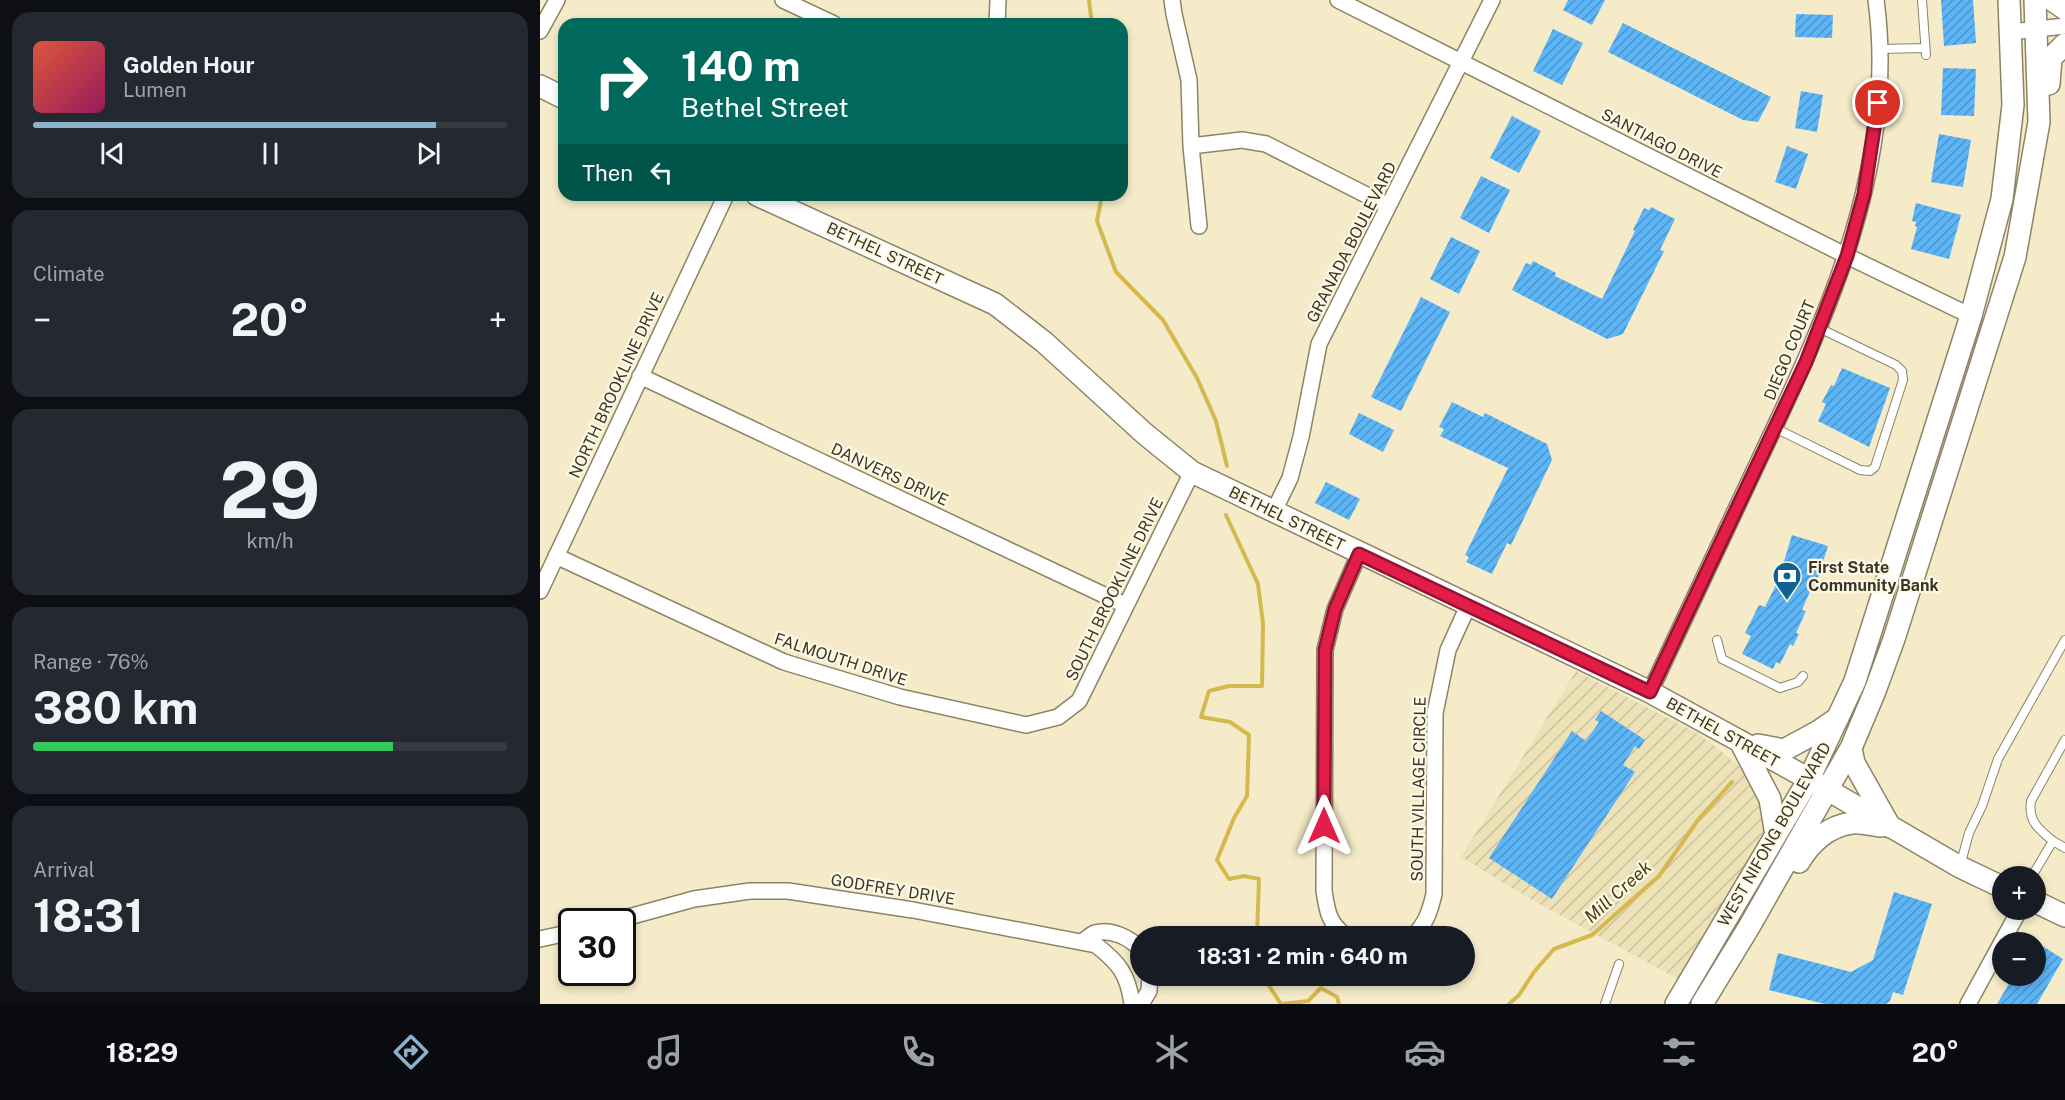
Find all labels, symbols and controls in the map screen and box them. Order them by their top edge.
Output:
text: 140 m [681,41,801,90]
icon: right [582,42,660,120]
text: Golden Hour [123,52,254,78]
pin [1852,77,1903,128]
text: Lumen [123,78,187,102]
icon: arrive [1861,86,1894,119]
text: Bethel Street [681,91,849,123]
street label: SANTIAGO DRIVE [1598,105,1725,182]
icon: previous [96,137,129,170]
icon: pause [254,137,287,170]
icon: next [412,137,445,170]
icon: left [645,156,678,189]
street label: GRANADA BOULEVARD [1303,159,1400,326]
text: Then [582,160,633,186]
street label: BETHEL STREET [823,218,947,289]
text: Climate [33,262,105,286]
street label: NORTH BROOKLINE DRIVE [565,289,668,481]
text: 20° [231,293,309,346]
street label: DIEGO COURT [1760,297,1819,403]
text: − [33,301,51,339]
text: + [489,301,507,339]
street label: DANVERS DRIVE [828,439,951,510]
text: 29 [220,444,320,536]
street label: BETHEL STREET [1226,482,1348,555]
street label: SOUTH BROOKLINE DRIVE [1062,495,1167,684]
text: km/h [246,529,294,553]
place label: First State Community Bank [1808,558,1939,595]
bank icon: First State Community Bank [1771,560,1803,602]
street label: FALMOUTH DRIVE [772,629,910,690]
text: Range · 76% [33,650,149,674]
text: 380 km [33,681,198,734]
street label: BETHEL STREET [1663,693,1783,772]
street label: SOUTH VILLAGE CIRCLE [1407,696,1430,882]
street label: WEST NIFONG BOULEVARD [1714,739,1835,930]
position arrow [1292,794,1356,858]
water label: Mill Creek [1580,856,1656,927]
text: Arrival [33,858,95,882]
map controls [1992,866,2046,986]
button: + [1992,866,2046,920]
street label: GODFREY DRIVE [829,870,956,909]
text: 18:31 [33,889,144,942]
speed limit sign: 30 [558,908,636,986]
button: − [1992,932,2046,986]
text: 18:31 · 2 min · 640 m [1197,943,1408,969]
icon: directions [390,1031,432,1073]
icon: music [644,1031,686,1073]
icon: phone [897,1031,939,1073]
icon: climate [1151,1031,1193,1073]
icon: car [1404,1031,1446,1073]
icon: filters [1658,1031,1700,1073]
text: 18:29 [106,1036,178,1068]
text: 20° [1912,1036,1959,1068]

